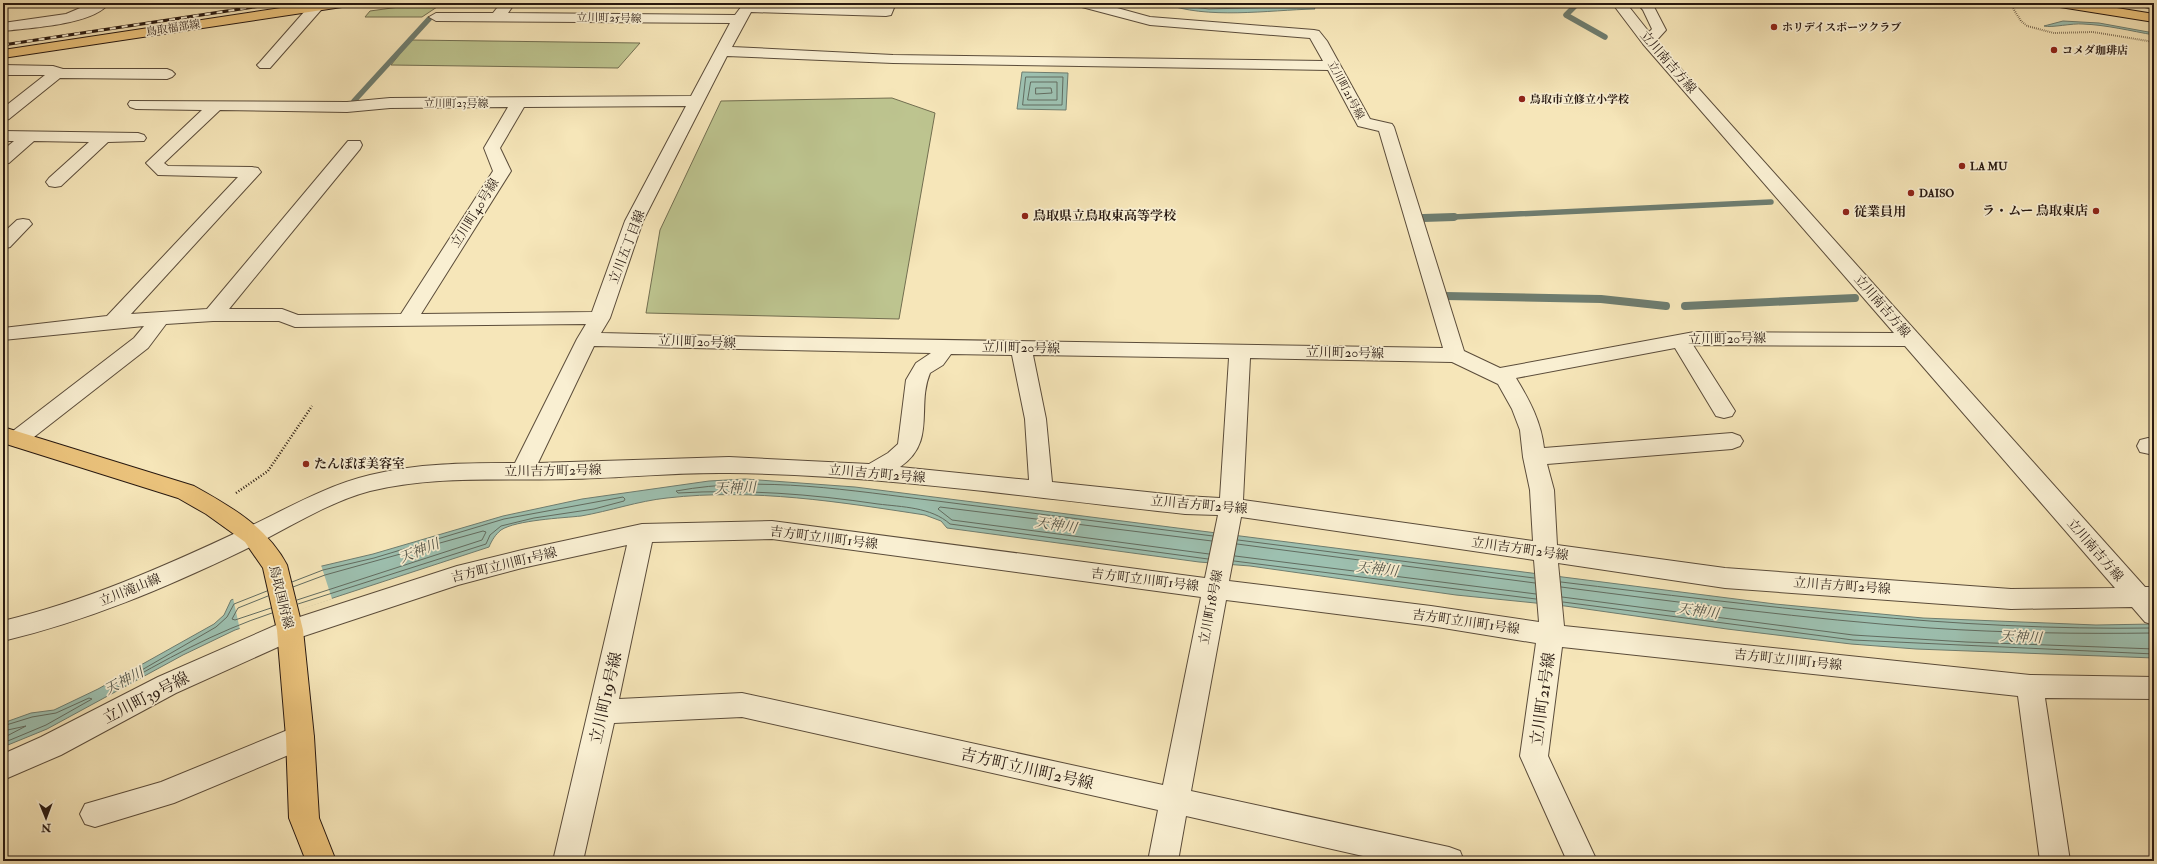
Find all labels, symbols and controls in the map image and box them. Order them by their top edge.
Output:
street label: 立川町25号線 [576,11,642,25]
street label: 鳥取福部線 [145,17,201,39]
place label: ホリデイスポーツクラブ [1782,21,1901,34]
marker: ホリデイスポーツクラブ [1769,22,1779,32]
street label: 立川南吉方線 [1636,27,1700,97]
place label: コメダ珈琲店 [2062,44,2128,57]
marker: コメダ珈琲店 [2049,45,2059,55]
street label: 立川町21号線 [1325,58,1367,122]
place label: 鳥取市立修立小学校 [1530,93,1629,106]
marker: 鳥取市立修立小学校 [1517,94,1527,104]
street label: 立川町23号線 [424,97,488,110]
place label: LA MU [1970,160,2008,173]
marker: LA MU [1957,161,1967,171]
street label: 立川町40号線 [447,175,503,251]
place label: DAISO [1919,187,1954,200]
marker: DAISO [1906,188,1916,198]
place label: ラ・ムー 鳥取東店 [1982,203,2088,219]
place label: 従業員用 [1854,204,1906,220]
marker: ラ・ムー 鳥取東店 [2091,206,2101,216]
marker: 従業員用 [1841,207,1851,217]
street label: 立川五丁目線 [606,208,648,286]
place label: 鳥取県立鳥取東高等学校 [1033,208,1177,224]
marker: 鳥取県立鳥取東高等学校 [1020,211,1030,221]
street label: 立川南吉方線 [1850,271,1914,341]
street label: 立川町20号線 [1688,330,1766,348]
street label: 立川町20号線 [658,333,736,351]
street label: 立川町20号線 [982,339,1060,357]
street label: 立川町20号線 [1306,344,1384,362]
place label: たんぽぽ美容室 [314,456,405,472]
marker: たんぽぽ美容室 [301,459,311,469]
street label: 立川吉方町2号線 [504,462,602,480]
street label: 立川吉方町2号線 [828,462,926,486]
water label: 天神川 [714,479,758,497]
street label: 立川吉方町2号線 [1150,493,1248,517]
water label: 天神川 [1034,513,1080,537]
street label: 立川南吉方線 [2063,515,2127,585]
street label: 吉方町立川町1号線 [769,523,879,553]
street label: 立川吉方町2号線 [1471,534,1569,564]
water label: 天神川 [396,535,444,567]
street label: 吉方町立川町1号線 [449,544,559,586]
water label: 天神川 [1355,558,1401,580]
street label: 鳥取国府線 [265,564,297,630]
street label: 吉方町立川町1号線 [1090,565,1200,595]
street label: 立川町18号線 [1196,568,1226,646]
street label: 立川滝山線 [97,570,163,610]
street label: 立川吉方町2号線 [1793,575,1891,597]
water label: 天神川 [1676,600,1722,623]
street label: 吉方町立川町1号線 [1411,607,1521,637]
water label: 天神川 [2000,627,2044,647]
street label: 吉方町立川町1号線 [1733,646,1843,674]
street label: 立川町19号線 [586,650,626,746]
street label: 立川町21号線 [1527,651,1559,747]
water label: 天神川 [101,663,148,698]
street label: 立川町39号線 [99,668,193,728]
street label: 吉方町立川町2号線 [958,744,1096,794]
north arrow [26,798,66,838]
text: N [40,821,52,834]

